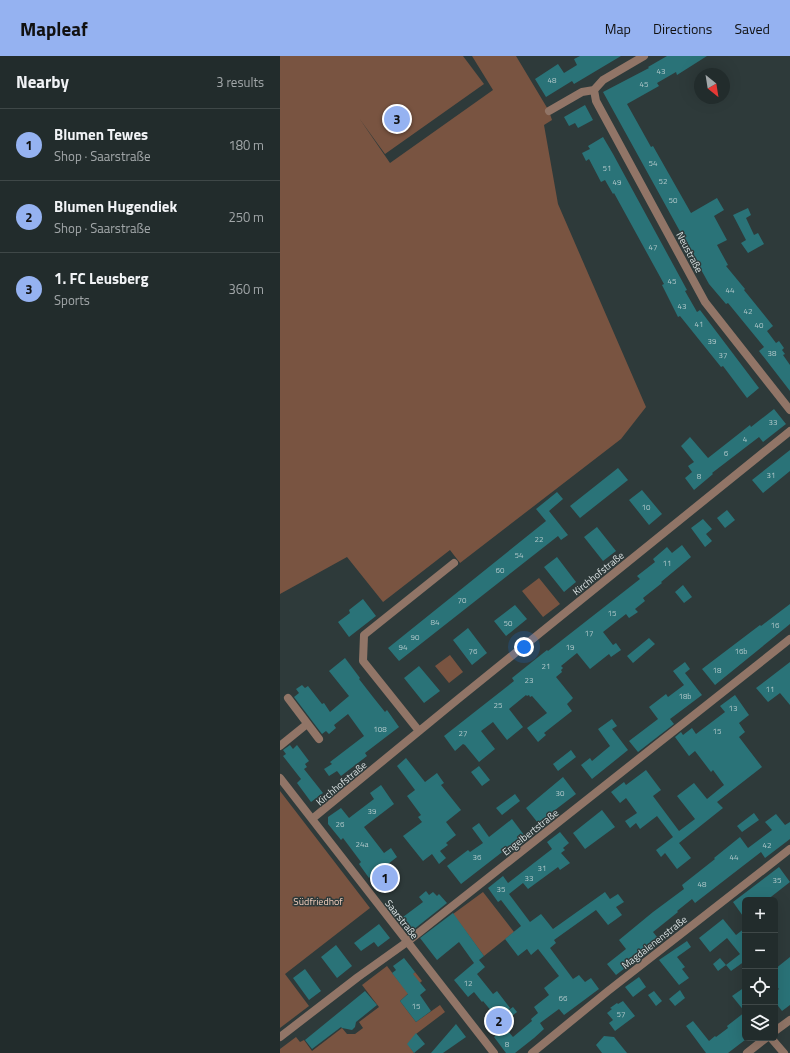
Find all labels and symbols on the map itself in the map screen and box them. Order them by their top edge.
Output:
house number: 43 [657,65,665,77]
north arrow [694,68,730,104]
house number: 48 [548,74,557,86]
house number: 45 [640,78,649,90]
pin: 3 [384,104,410,134]
house number: 54 [649,157,658,169]
house number: 51 [603,162,611,174]
house number: 52 [659,175,667,187]
house number: 49 [613,176,622,188]
house number: 50 [669,194,678,206]
street label: Neustraße [672,229,707,275]
house number: 47 [649,241,657,253]
house number: 45 [668,275,677,287]
house number: 44 [726,284,735,296]
house number: 43 [678,300,686,312]
house number: 42 [744,305,752,317]
house number: 41 [695,318,703,330]
house number: 40 [755,319,764,331]
house number: 39 [708,335,717,347]
house number: 38 [768,347,777,359]
house number: 37 [719,349,727,361]
house number: 33 [769,416,777,428]
house number: 4 [743,433,748,445]
house number: 6 [724,447,729,459]
house number: 31 [767,469,775,481]
house number: 8 [697,470,702,482]
house number: 10 [642,501,651,513]
house number: 22 [535,533,543,545]
street label: Kirchhofstraße [569,548,627,599]
house number: 54 [515,549,524,561]
house number: 11 [663,557,671,569]
house number: 60 [496,564,505,576]
house number: 70 [458,594,467,606]
house number: 15 [608,607,617,619]
house number: 84 [431,616,440,628]
house number: 50 [504,617,513,629]
house number: 16 [771,619,780,631]
house number: 17 [585,627,593,639]
house number: 90 [411,631,420,643]
your location [514,637,534,657]
house number: 94 [399,641,408,653]
house number: 19 [566,641,575,653]
house number: 76 [469,645,478,657]
house number: 16b [734,645,748,657]
house number: 21 [542,660,550,672]
house number: 18 [713,664,722,676]
house number: 23 [525,674,533,686]
house number: 11 [766,683,774,695]
house number: 18b [678,690,692,702]
house number: 25 [494,699,503,711]
house number: 13 [729,702,737,714]
house number: 108 [373,723,387,735]
house number: 15 [713,725,722,737]
house number: 27 [459,727,467,739]
street label: Kirchhofstraße [313,758,370,809]
house number: 30 [556,787,565,799]
house number: 39 [368,805,377,817]
street label: Engelbertstraße [499,806,562,859]
house number: 26 [336,818,345,830]
house number: 24a [356,838,368,850]
house number: 42 [763,839,771,851]
house number: 36 [473,851,482,863]
house number: 44 [730,851,739,863]
house number: 31 [538,862,546,874]
pin: 1 [372,863,398,893]
house number: 33 [525,872,533,884]
house number: 35 [773,874,782,886]
house number: 48 [698,878,707,890]
house number: 35 [497,883,506,895]
park label: Südfriedhof [293,894,343,909]
street label: Saarstraße [381,896,422,942]
street label: Magdalenenstraße [618,912,690,973]
house number: 12 [464,977,472,989]
house number: 66 [559,992,568,1004]
house number: 15 [412,1000,421,1012]
pin: 2 [486,1006,512,1036]
house number: 57 [617,1008,625,1020]
house number: 8 [505,1038,510,1050]

